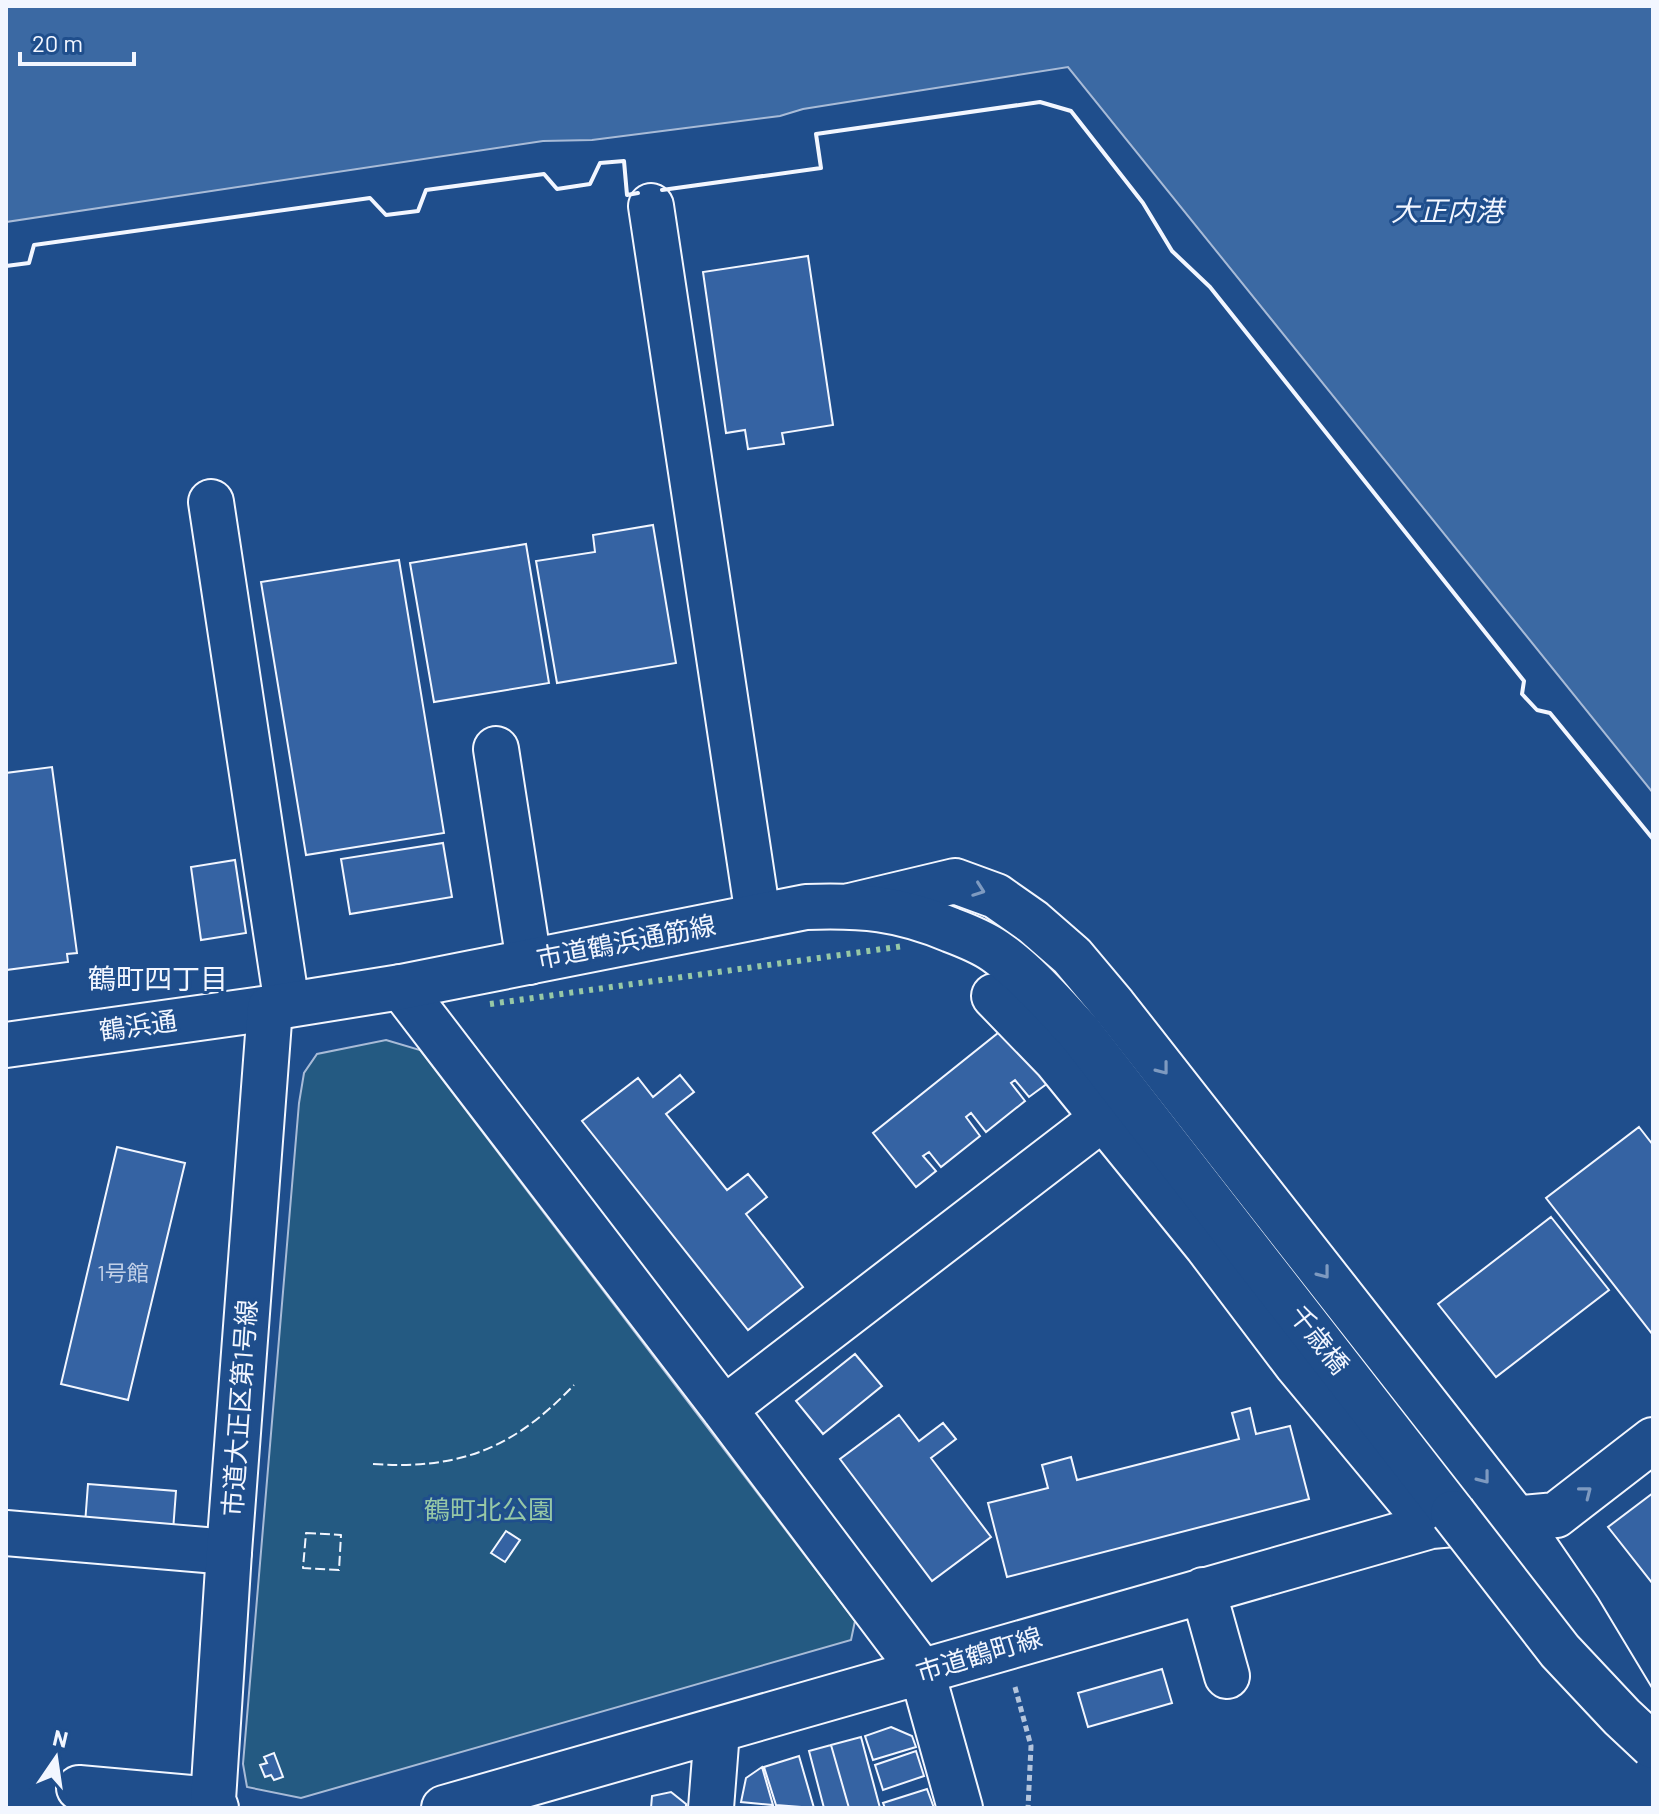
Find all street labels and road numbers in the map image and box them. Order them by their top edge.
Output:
street label: 市道鶴浜通筋線 [533,908,718,973]
street label: 鶴浜通 [97,1004,179,1045]
street label: 市道大正区第1号線 [215,1299,262,1517]
street label: 千歳橋 [1284,1299,1356,1379]
street label: 市道鶴町線 [912,1620,1045,1687]

